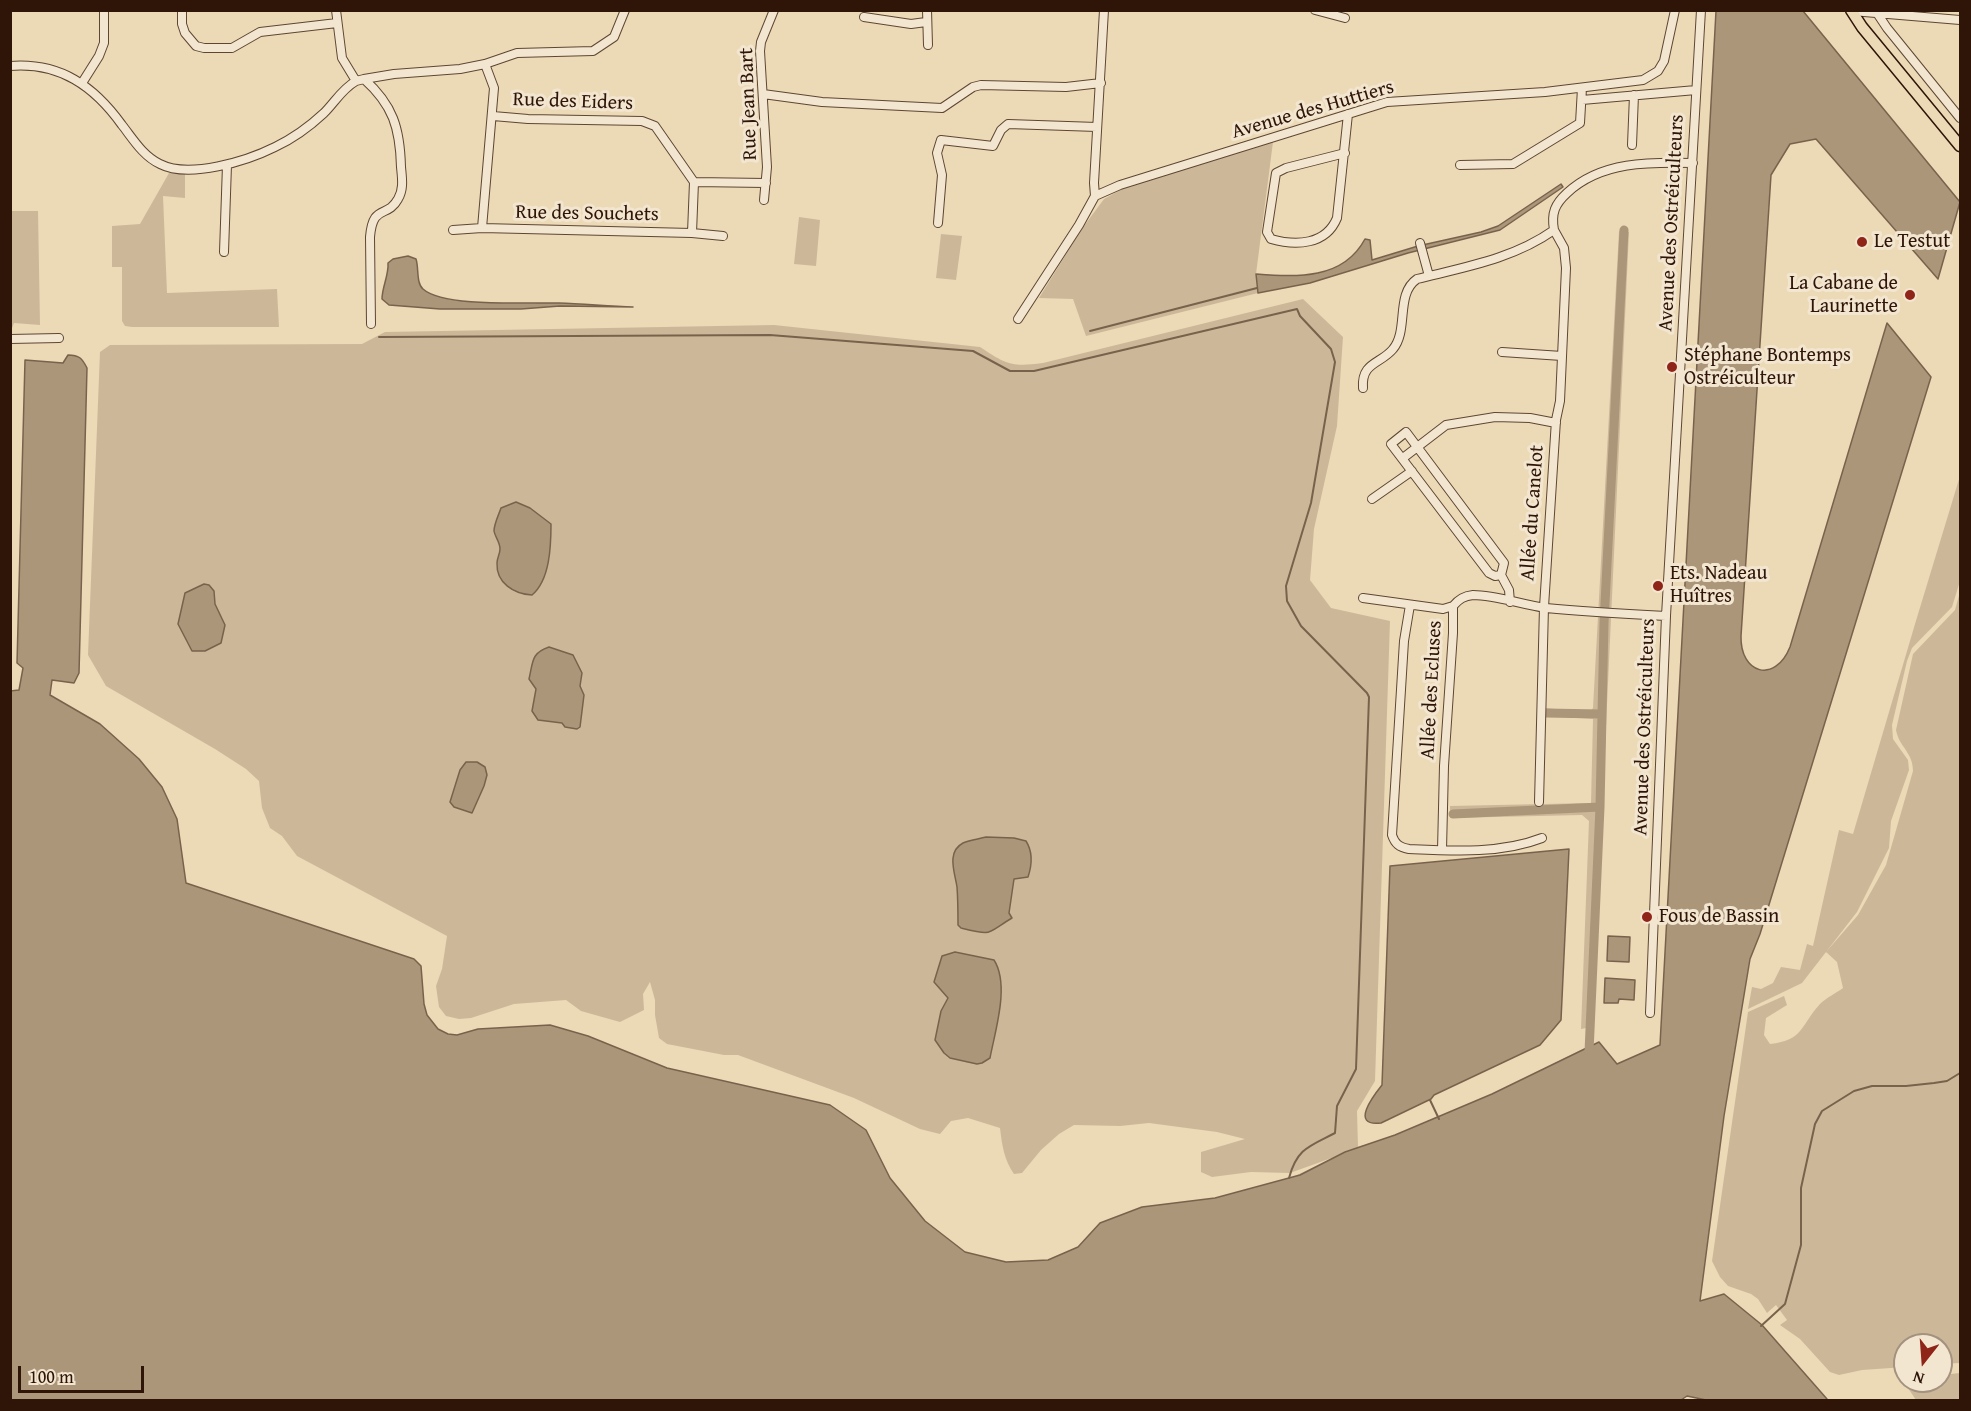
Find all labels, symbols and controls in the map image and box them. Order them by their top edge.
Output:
street label: Rue Jean Bart [735,47,763,161]
street label: Avenue des Huttiers [1229,75,1397,145]
street label: Rue des Eiders [512,88,634,116]
street label: Avenue des Ostréiculteurs [1654,114,1690,332]
street label: Rue des Souchets [515,201,659,227]
place label: Le Testut [1874,230,1950,254]
marker: Le Testut [1855,235,1869,249]
place label: La Cabane de Laurinette [1789,272,1898,319]
marker: La Cabane de Laurinette [1903,288,1917,302]
place label: Stéphane Bontemps Ostréiculteur [1684,344,1851,391]
marker: Stéphane Bontemps Ostréiculteur [1665,360,1679,374]
street label: Allée du Canelot [1516,444,1550,582]
place label: Ets. Nadeau Huîtres [1670,562,1767,609]
marker: Ets. Nadeau Huîtres [1651,579,1665,593]
street label: Avenue des Ostréiculteurs [1629,618,1661,836]
street label: Allée des Ecluses [1416,620,1448,760]
place label: Fous de Bassin [1659,905,1779,929]
marker: Fous de Bassin [1640,910,1654,924]
north arrow [1893,1333,1953,1393]
scale bar [21,1354,147,1392]
text: 100 m [29,1363,74,1390]
text: N [1910,1365,1927,1391]

